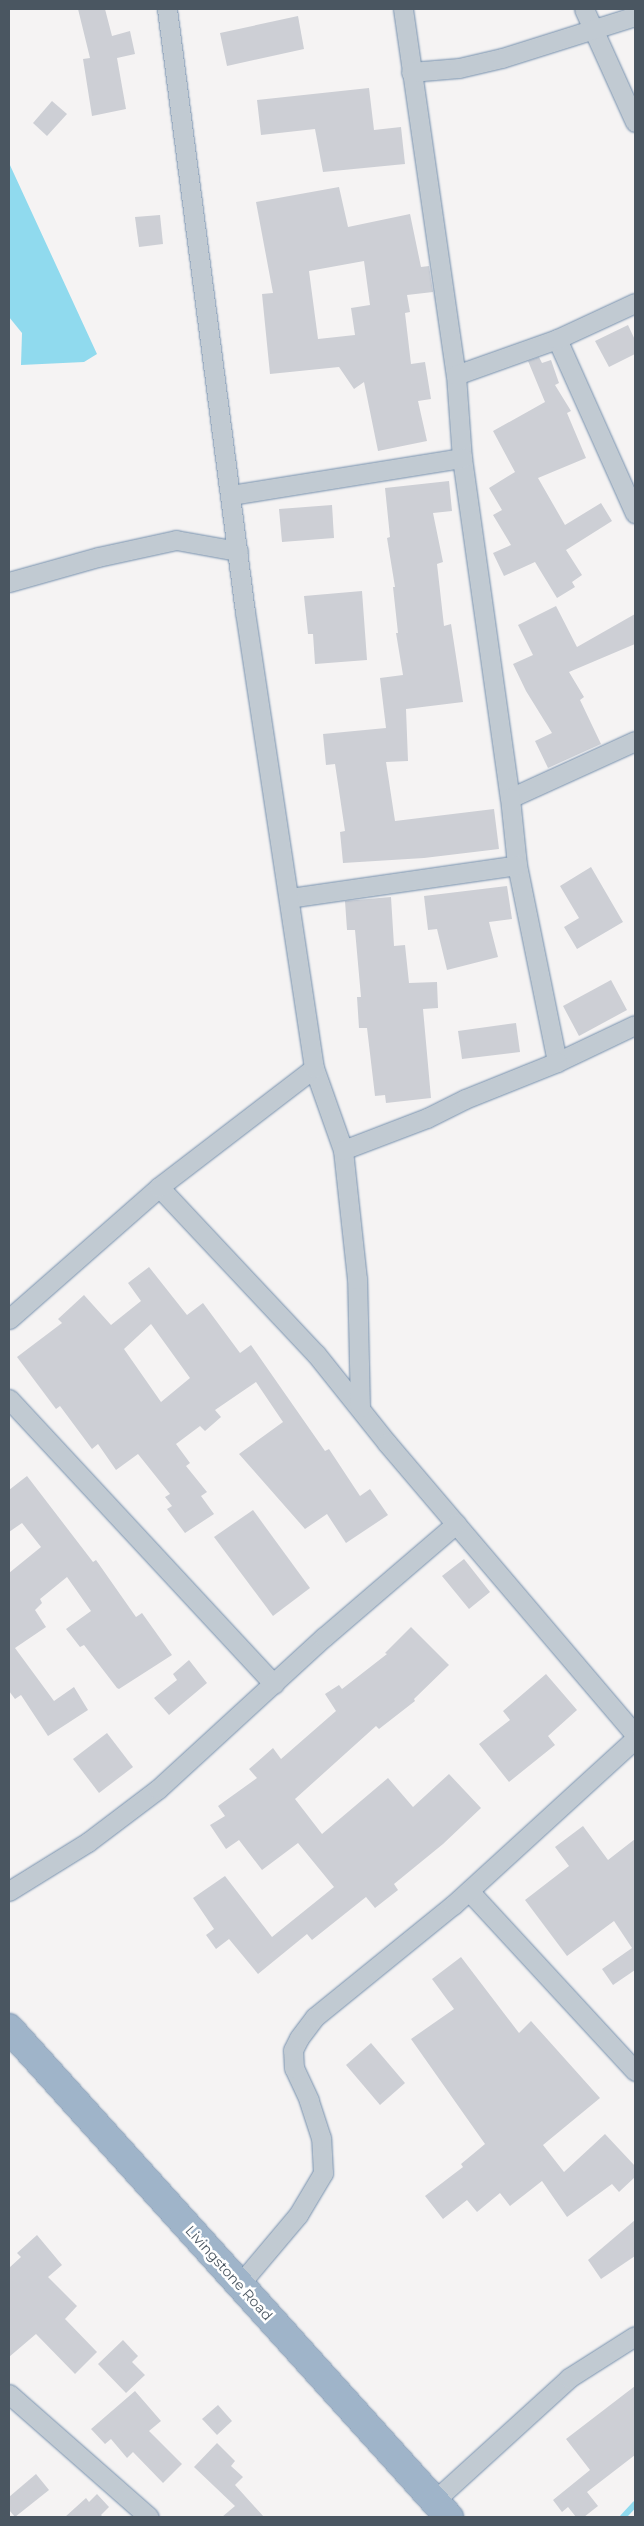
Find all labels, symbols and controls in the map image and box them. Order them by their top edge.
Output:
street label: Livingstone Road [182,2222,276,2324]

